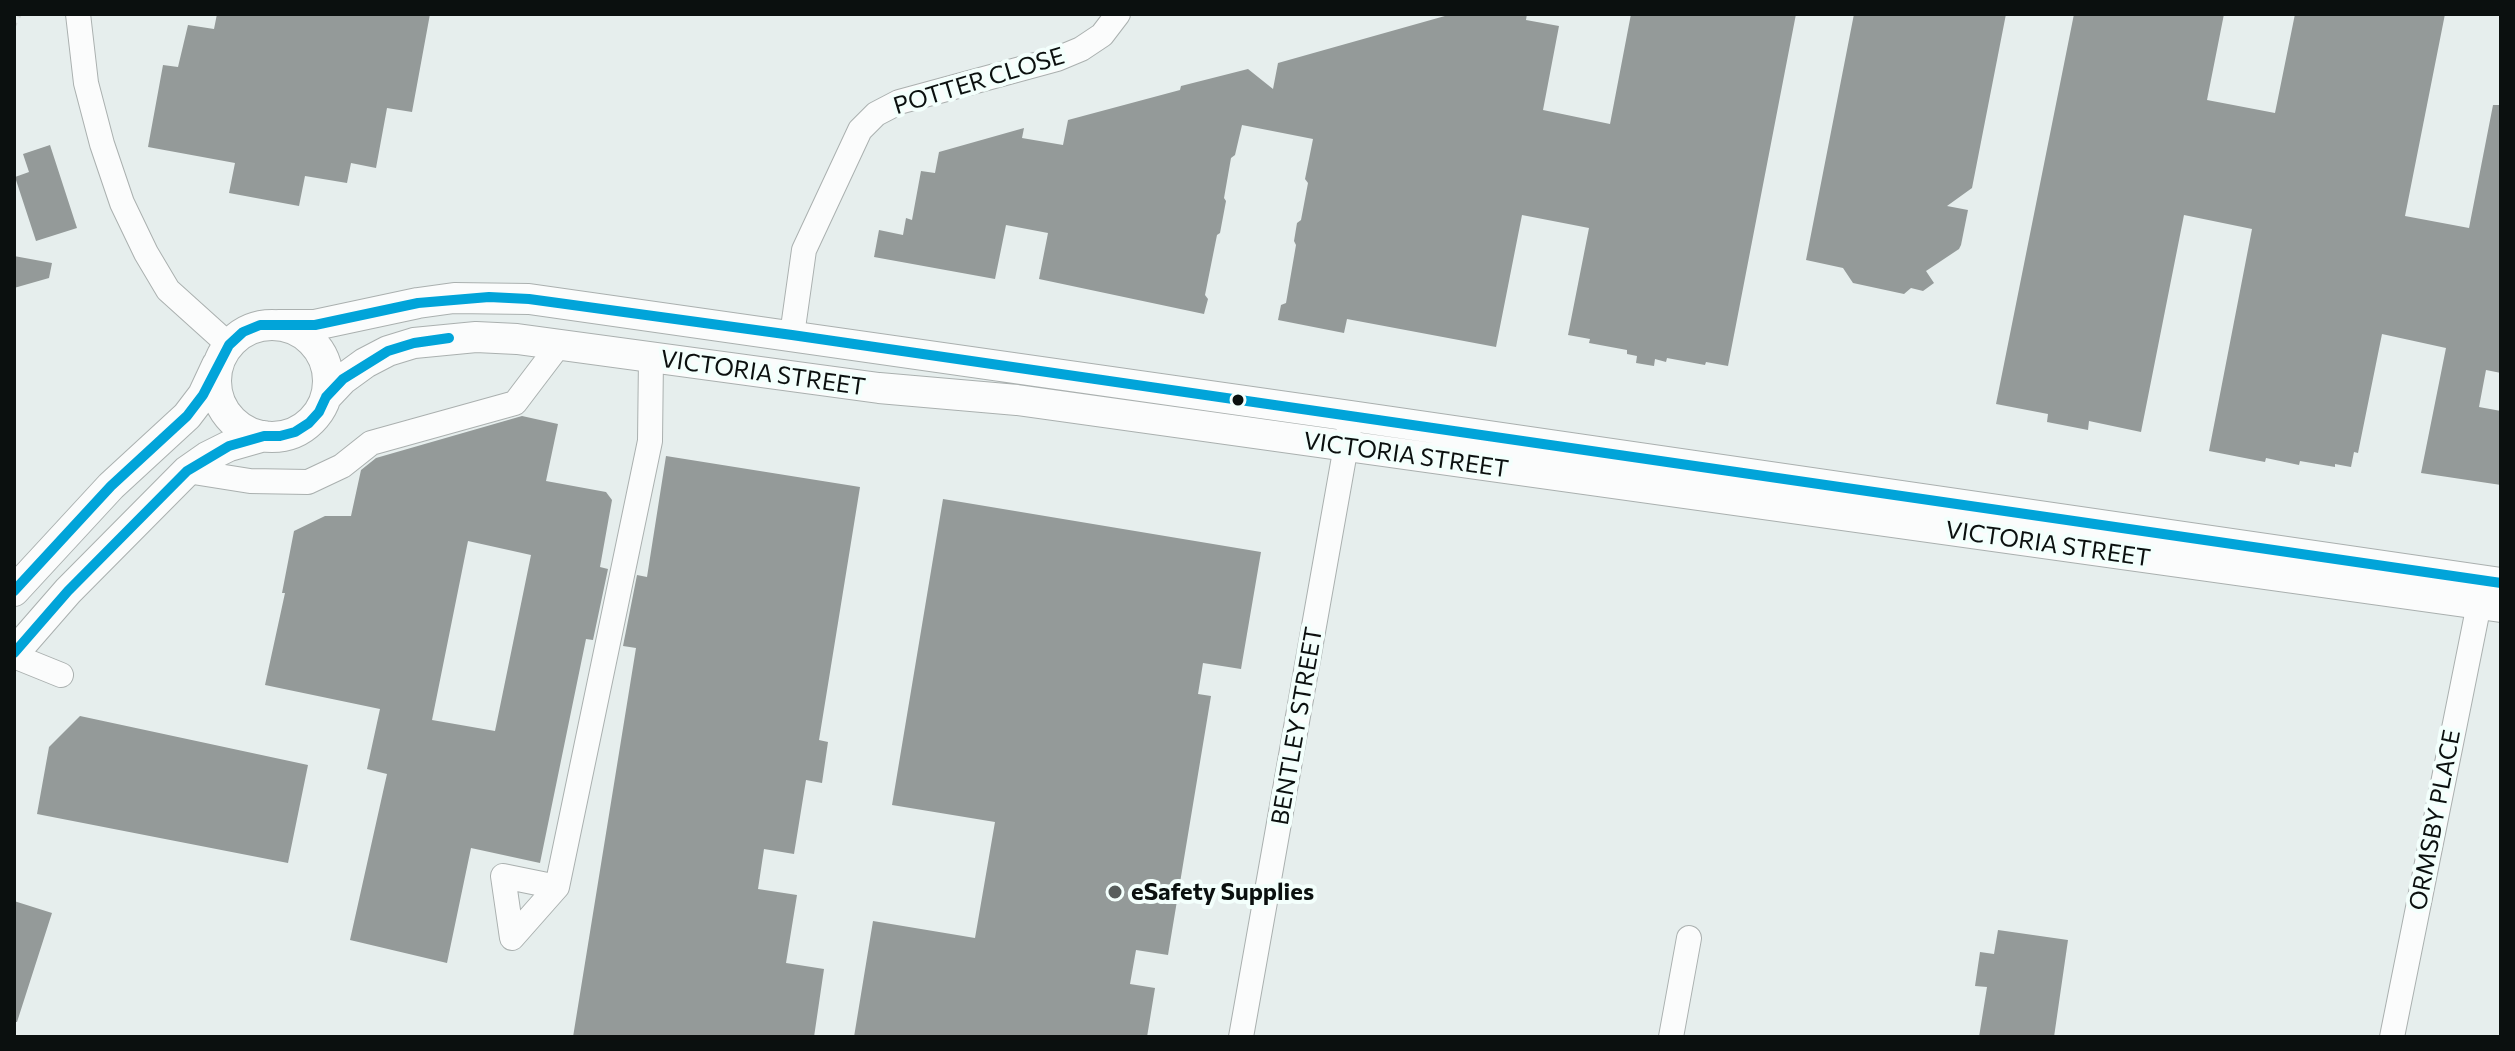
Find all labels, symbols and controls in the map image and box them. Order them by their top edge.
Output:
street label: POTTER CLOSE [890,41,1068,121]
street label: VICTORIA STREET [659,344,867,402]
unlabelled marker [1230,392,1246,408]
street label: VICTORIA STREET [1302,426,1510,484]
street label: VICTORIA STREET [1944,515,2152,573]
street label: BENTLEY STREET [1265,625,1329,827]
street label: ORMSBY PLACE [2403,727,2467,913]
place label: eSafety Supplies [1131,878,1314,906]
marker: eSafety Supplies [1106,883,1124,901]

